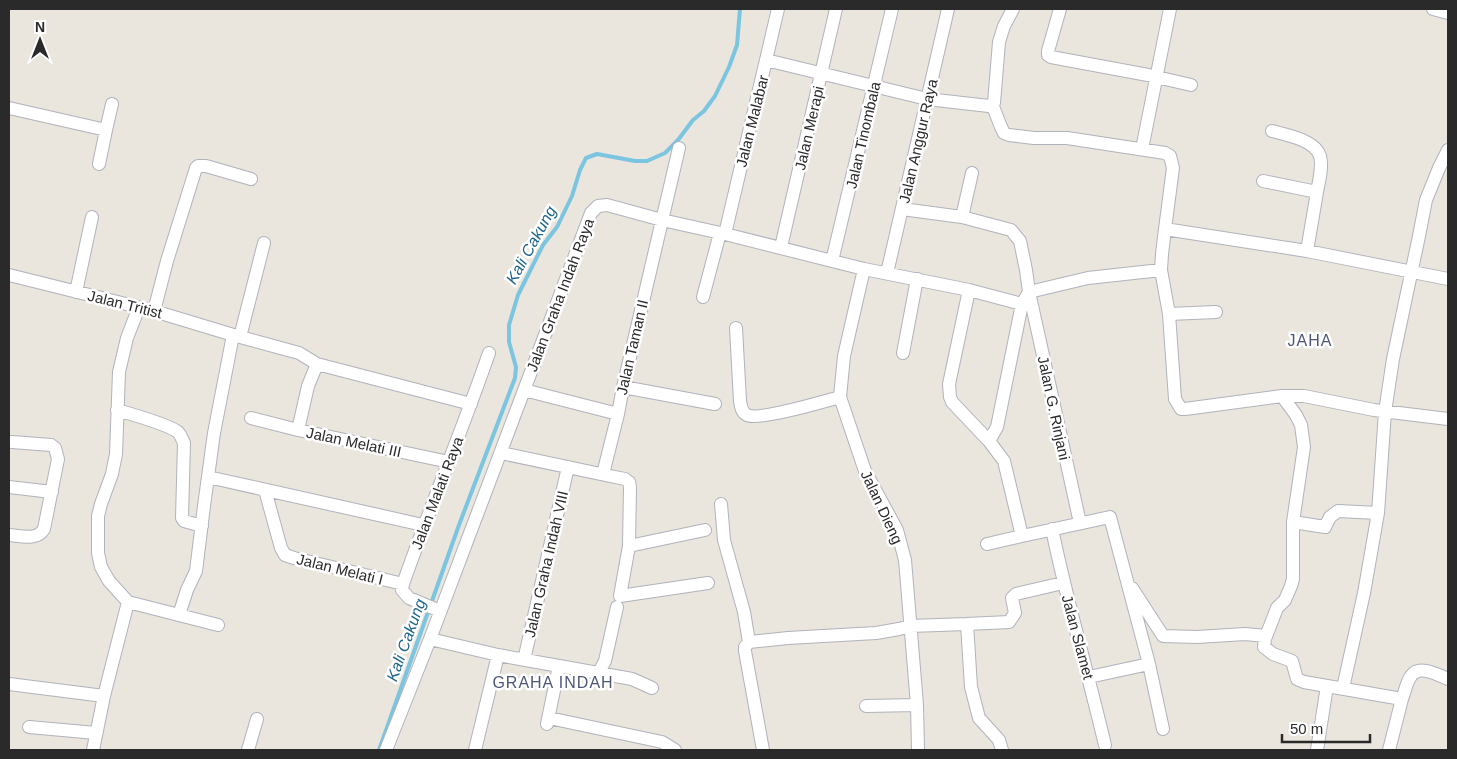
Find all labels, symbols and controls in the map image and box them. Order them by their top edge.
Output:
north arrow [15,15,65,65]
text: N [35,19,45,35]
street label: Jalan Malabar [732,73,772,169]
street label: Jalan Anggur Raya [895,77,941,205]
street label: Jalan Tinombala [842,79,884,190]
street label: Jalan Merapi [791,84,827,172]
water label: Kali Cakung [503,203,559,287]
street label: Jalan Graha Indah Raya [523,215,597,374]
street label: Jalan Tritist [86,287,165,322]
street label: Jalan Taman II [613,298,651,396]
district label: JAHA [1288,332,1332,349]
street label: Jalan G. Rinjani [1035,354,1073,462]
street label: Jalan Melati III [305,424,403,460]
street label: Jalan Malati Raya [408,434,467,552]
street label: Jalan Dieng [858,468,906,546]
street label: Jalan Graha Indah VIII [521,489,571,639]
street label: Jalan Melati I [295,550,385,588]
street label: Jalan Slamet [1059,593,1098,682]
water label: Kali Cakung [383,596,429,683]
district label: GRAHA INDAH [492,674,614,691]
scale bar [1282,712,1370,744]
text: 50 m [1290,720,1323,737]

